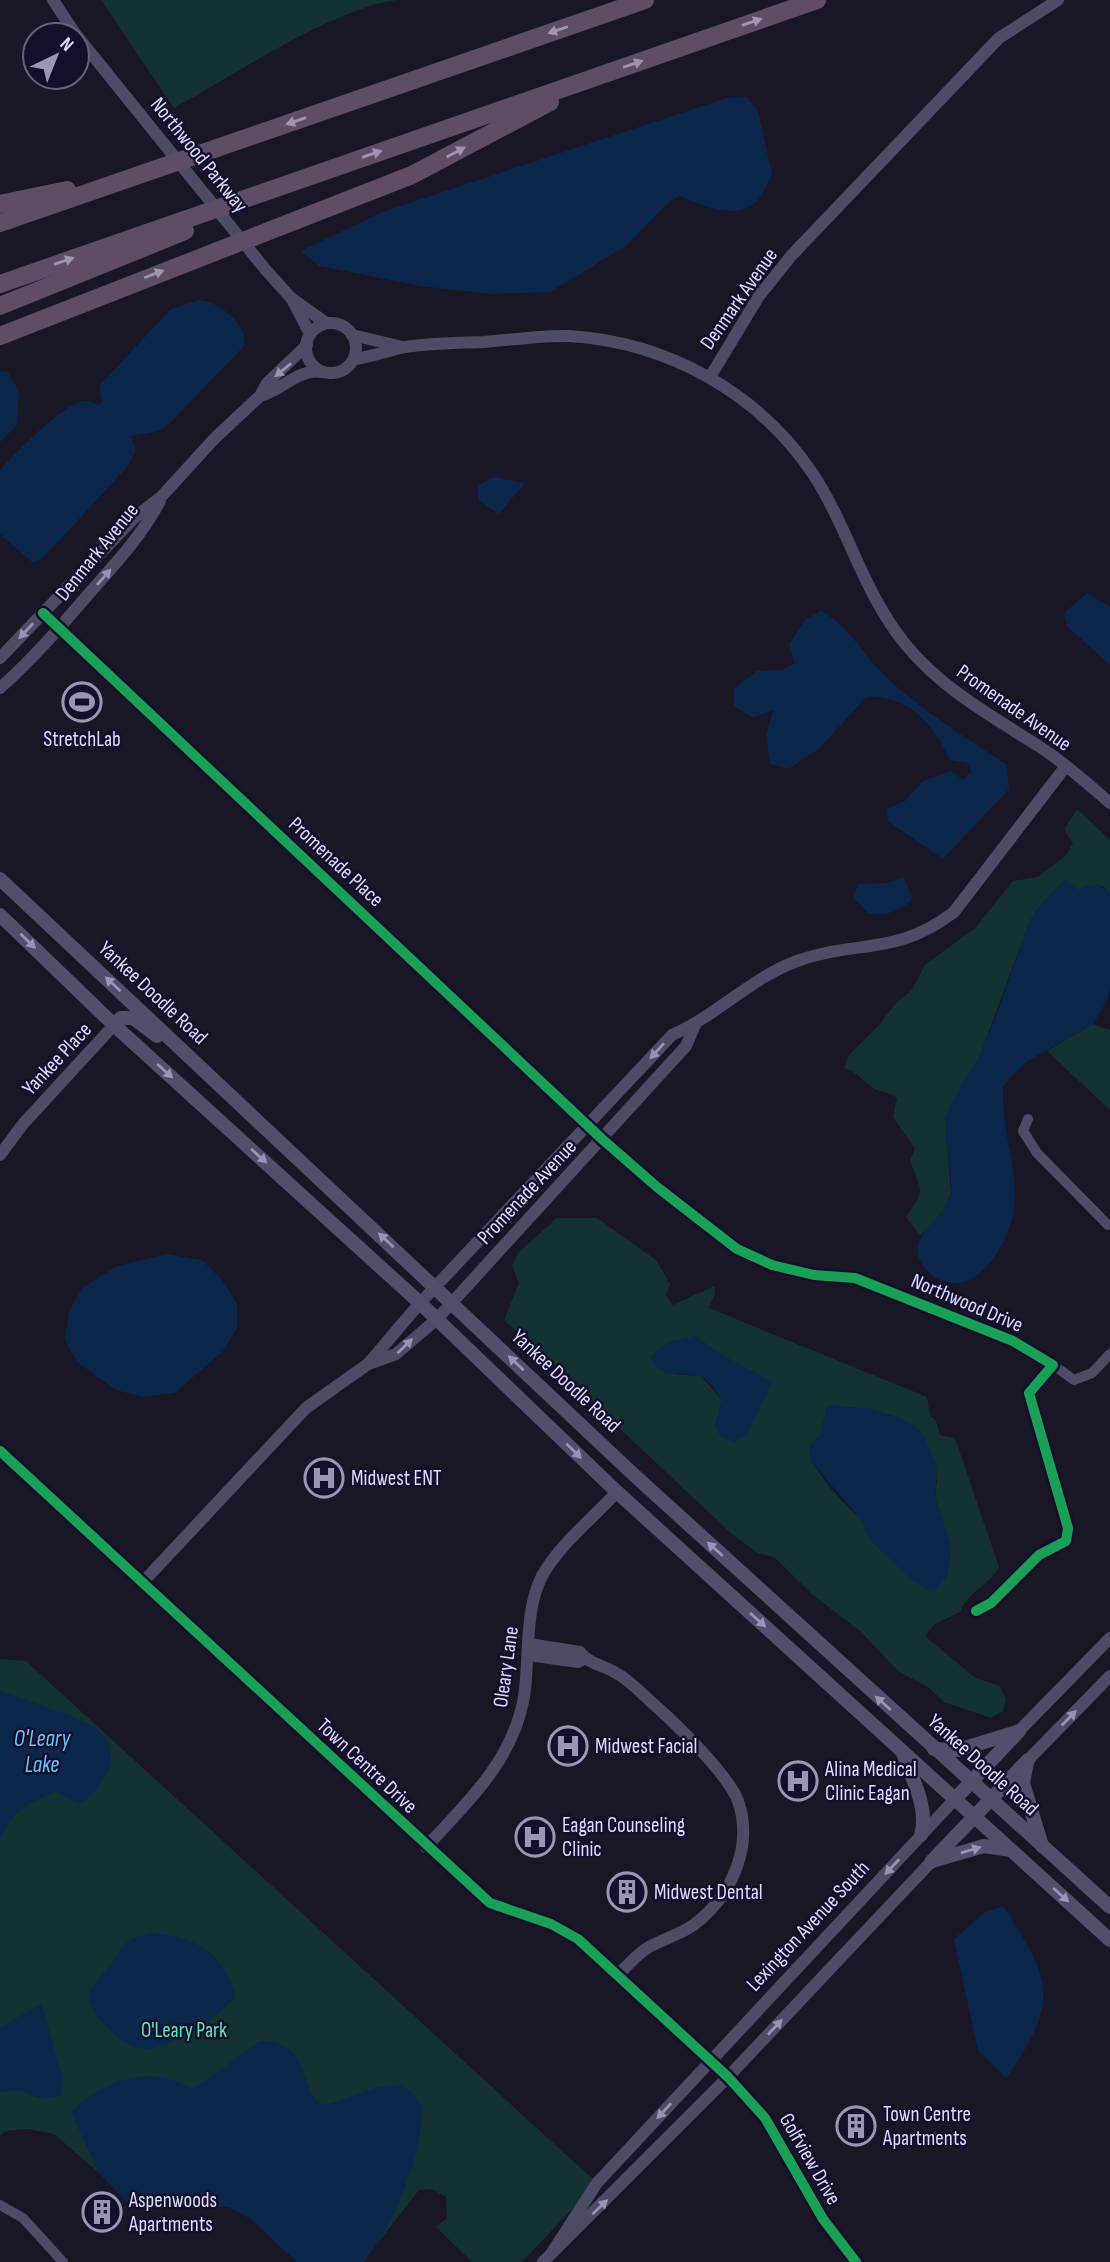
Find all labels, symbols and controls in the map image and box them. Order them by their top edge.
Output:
one-way arrow [742,16,763,27]
north arrow [21,21,91,91]
one-way arrow [547,25,568,36]
text: N [55,33,78,57]
one-way arrow [623,58,644,69]
street label: Northwood Parkway [145,92,253,218]
one-way arrow [286,116,307,127]
one-way arrow [446,146,466,158]
one-way arrow [362,148,383,159]
street label: Denmark Avenue [695,243,783,355]
one-way arrow [54,255,75,266]
one-way arrow [144,269,165,280]
one-way arrow [274,363,292,378]
street label: Denmark Avenue [50,498,144,606]
one-way arrow [96,569,111,586]
one-way arrow [18,622,34,640]
street label: Promenade Avenue [952,659,1076,757]
sports icon: StretchLab [61,681,103,723]
place label: StretchLab [43,727,121,752]
street label: Promenade Place [283,812,389,912]
one-way arrow [19,933,36,949]
street label: Yankee Doodle Road [93,936,213,1050]
one-way arrow [105,976,122,992]
street label: Yankee Place [17,1017,97,1101]
one-way arrow [649,1042,665,1059]
one-way arrow [156,1062,173,1078]
street label: Promenade Avenue [472,1134,582,1250]
one-way arrow [250,1148,267,1164]
one-way arrow [378,1232,395,1248]
street label: Northwood Drive [907,1268,1027,1338]
street label: Yankee Doodle Road [506,1324,626,1438]
one-way arrow [396,1338,413,1354]
one-way arrow [508,1355,525,1371]
one-way arrow [565,1442,582,1458]
hospital icon: Midwest ENT [303,1457,345,1499]
place label: Midwest ENT [351,1466,442,1491]
one-way arrow [706,1541,724,1557]
one-way arrow [749,1612,767,1628]
street label: Oleary Lane [488,1625,524,1709]
one-way arrow [875,1695,892,1711]
street label: Yankee Doodle Road [923,1709,1043,1821]
one-way arrow [1060,1710,1076,1727]
street label: Town Centre Drive [312,1713,422,1819]
water label: O'Leary Lake [14,1725,71,1779]
hospital icon: Midwest Facial [547,1725,589,1767]
place label: Midwest Facial [595,1734,698,1759]
place label: Alina Medical Clinic Eagan [824,1757,917,1806]
hospital icon: Alina Medical Clinic Eagan [777,1760,819,1802]
place label: Eagan Counseling Clinic [562,1813,685,1862]
hospital icon: Eagan Counseling Clinic [514,1816,556,1858]
one-way arrow [960,1845,981,1855]
street label: Lexington Avenue South [741,1856,875,1996]
one-way arrow [884,1858,900,1875]
building icon: Midwest Dental [606,1871,648,1913]
place label: Midwest Dental [654,1880,763,1905]
one-way arrow [1052,1887,1069,1902]
park label: O'Leary Park [141,2018,227,2043]
one-way arrow [766,2019,782,2036]
one-way arrow [657,2102,673,2119]
place label: Town Centre Apartments [882,2102,971,2151]
building icon: Town Centre Apartments [835,2105,877,2147]
street label: Golfview Drive [774,2109,846,2209]
place label: Aspenwoods Apartments [128,2188,217,2237]
building icon: Aspenwoods Apartments [81,2191,123,2233]
one-way arrow [592,2198,609,2215]

